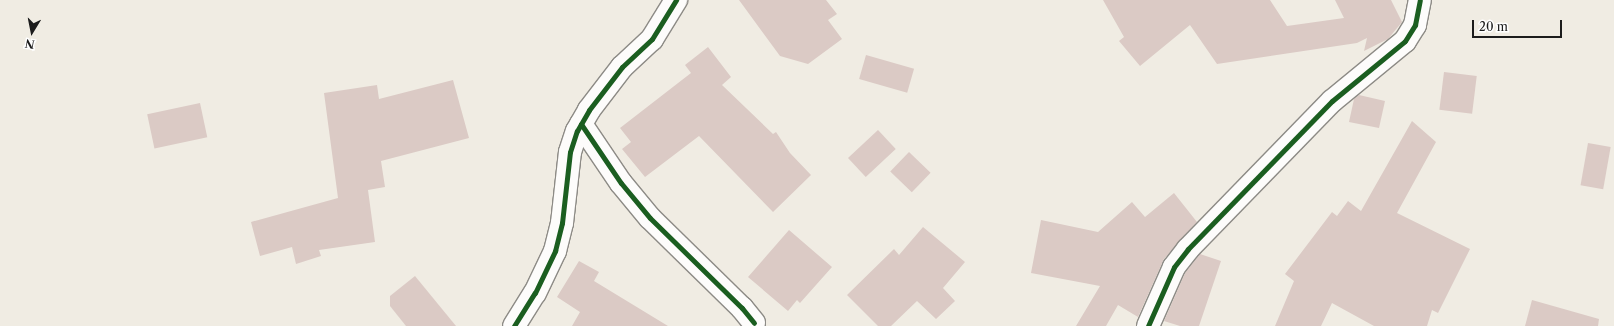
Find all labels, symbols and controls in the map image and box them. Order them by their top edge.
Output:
north arrow [12,12,52,52]
scale bar [1474,12,1564,38]
text: 20 m [1479,19,1508,34]
text: N [24,36,36,52]

